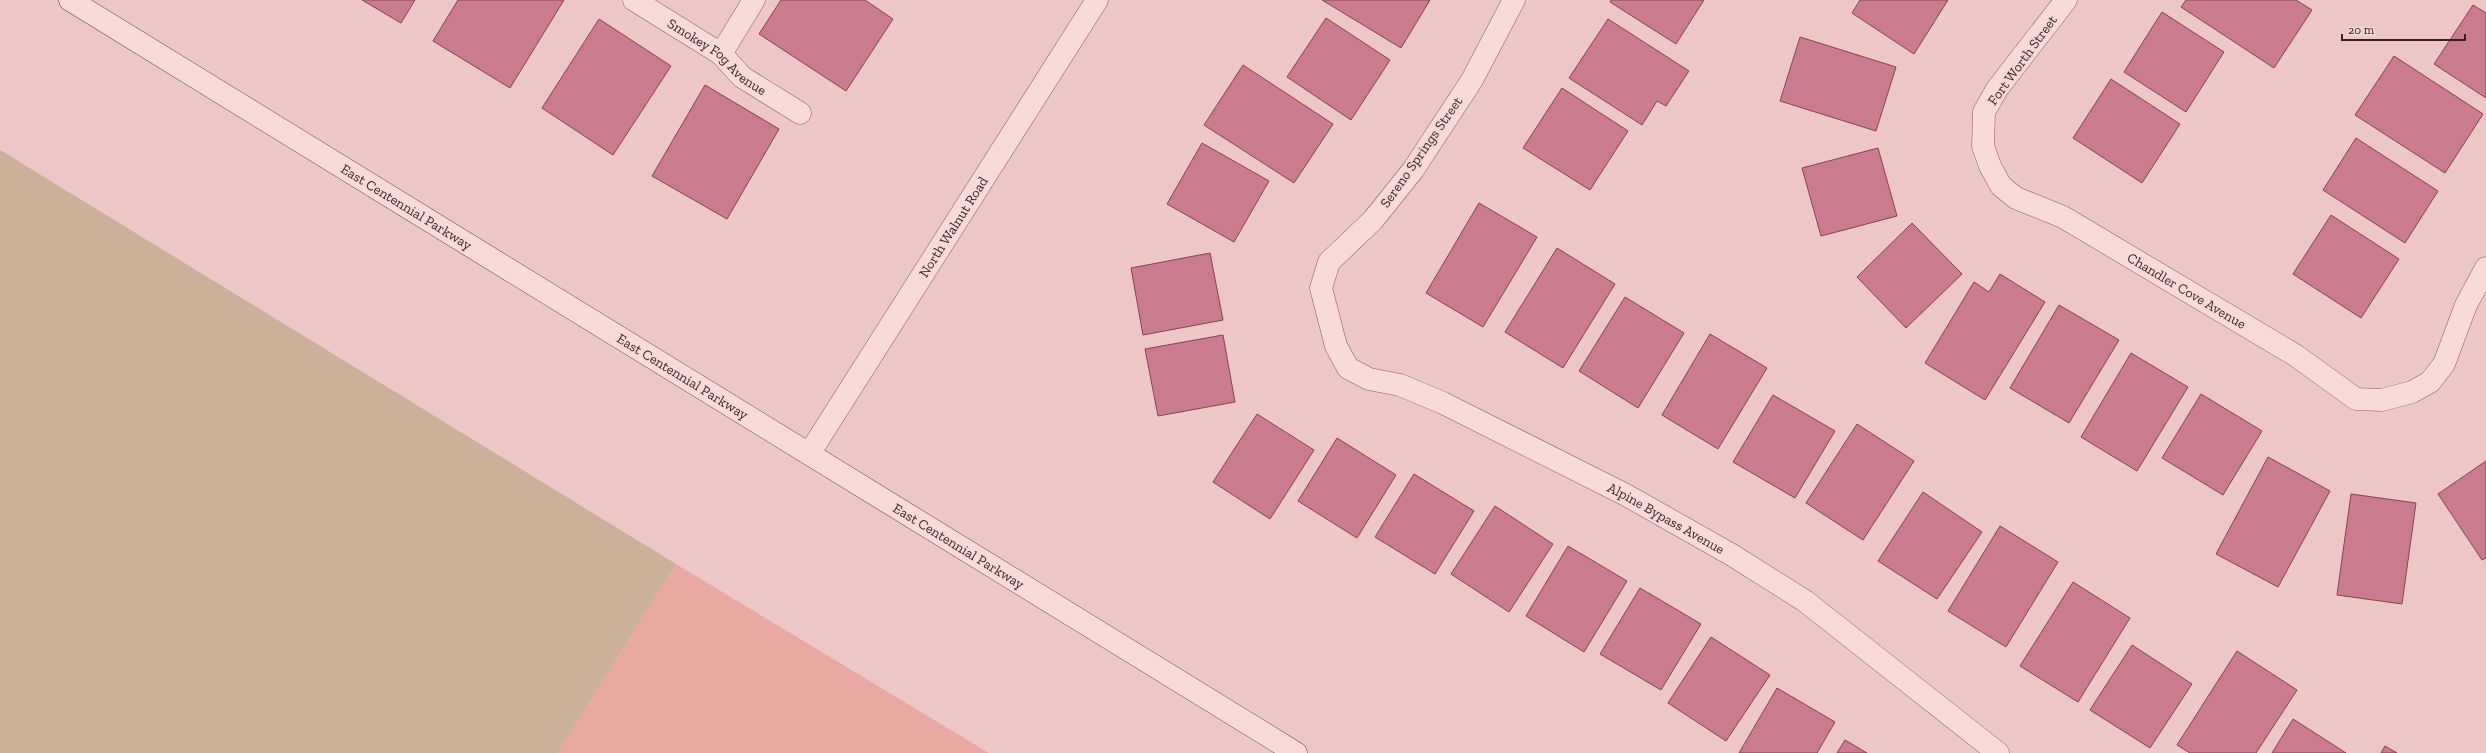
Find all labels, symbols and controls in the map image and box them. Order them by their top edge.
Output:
street label: Fort Worth Street [1984,11,2061,109]
street label: Smokey Fog Avenue [664,15,770,99]
scale bar [2342,16,2465,42]
text: 20 m [2348,23,2375,37]
street label: Sereno Springs Street [1377,93,1467,211]
street label: East Centennial Parkway [338,160,476,254]
street label: North Walnut Road [915,173,992,281]
street label: Chandler Cove Avenue [2124,249,2249,333]
street label: East Centennial Parkway [614,330,752,424]
street label: Alpine Bypass Avenue [1604,479,1728,558]
street label: East Centennial Parkway [890,500,1028,593]

